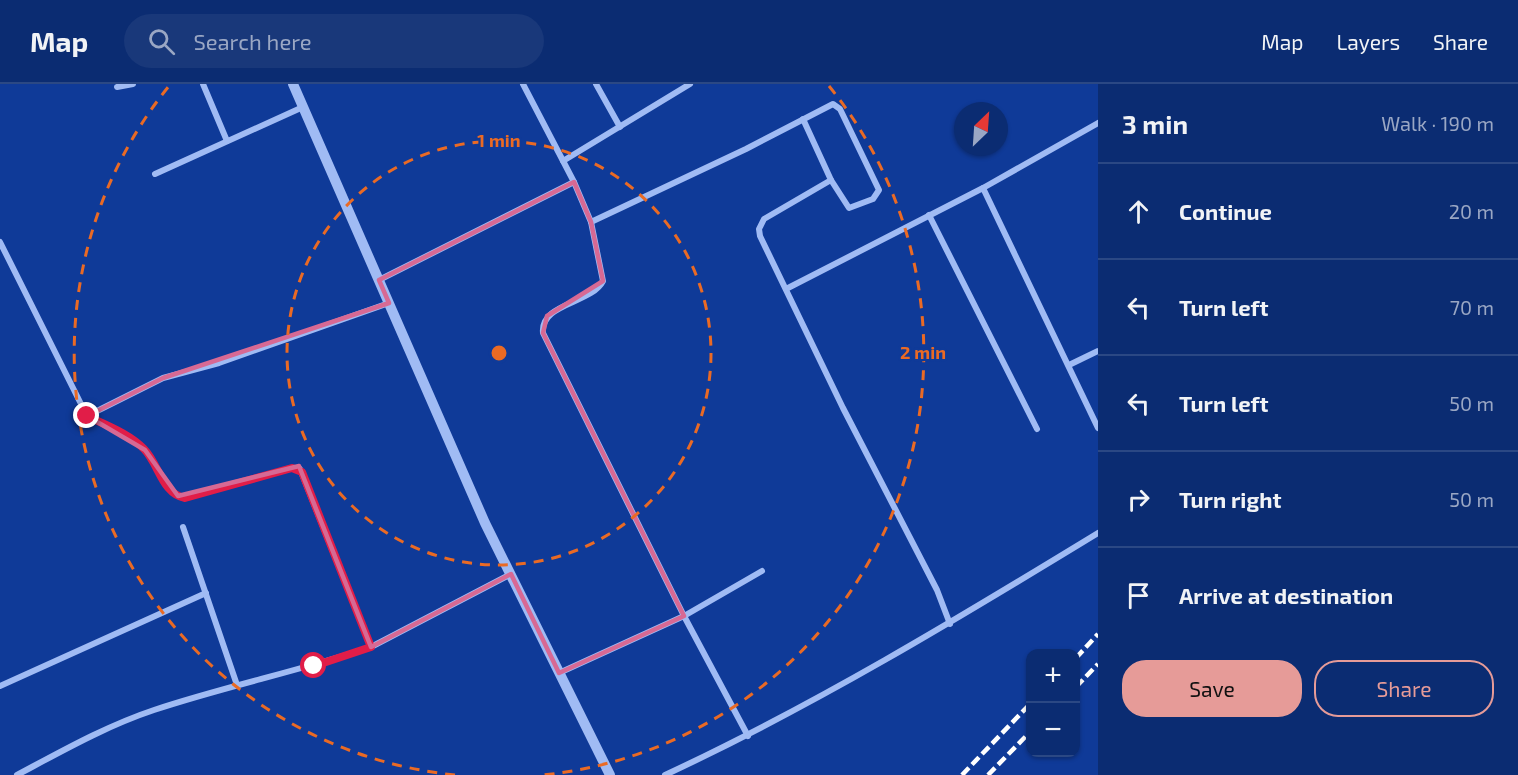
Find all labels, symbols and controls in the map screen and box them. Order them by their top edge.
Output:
search box [124,14,544,68]
text: Map [30,24,88,58]
icon: search [145,25,178,58]
text: Search here [193,28,312,54]
text: Map [1261,29,1303,54]
text: Layers [1336,29,1400,54]
text: Share [1433,29,1488,54]
north arrow [954,102,1008,156]
text: 3 min [1122,108,1188,139]
text: Walk · 190 m [1381,111,1494,135]
text: 1 min [477,129,521,151]
icon: ahead [1122,195,1155,228]
text: Continue [1179,198,1272,224]
text: 20 m [1449,199,1494,223]
icon: left [1122,291,1155,324]
text: Turn left [1179,294,1268,320]
text: 70 m [1450,295,1494,319]
text: 2 min [900,341,946,363]
centre of rings [489,343,509,363]
icon: left [1122,387,1155,420]
text: Turn left [1179,390,1268,416]
text: 50 m [1449,391,1494,415]
route end [73,402,99,428]
icon: right [1122,483,1155,516]
text: Turn right [1179,486,1281,512]
text: 50 m [1449,487,1494,511]
icon: arrive [1122,579,1155,612]
text: Arrive at destination [1179,582,1393,608]
map controls [1026,649,1080,757]
button: + [1026,649,1080,703]
route start [300,652,326,678]
button: Save [1122,660,1302,717]
button: Share [1314,660,1494,717]
button: − [1026,703,1080,757]

